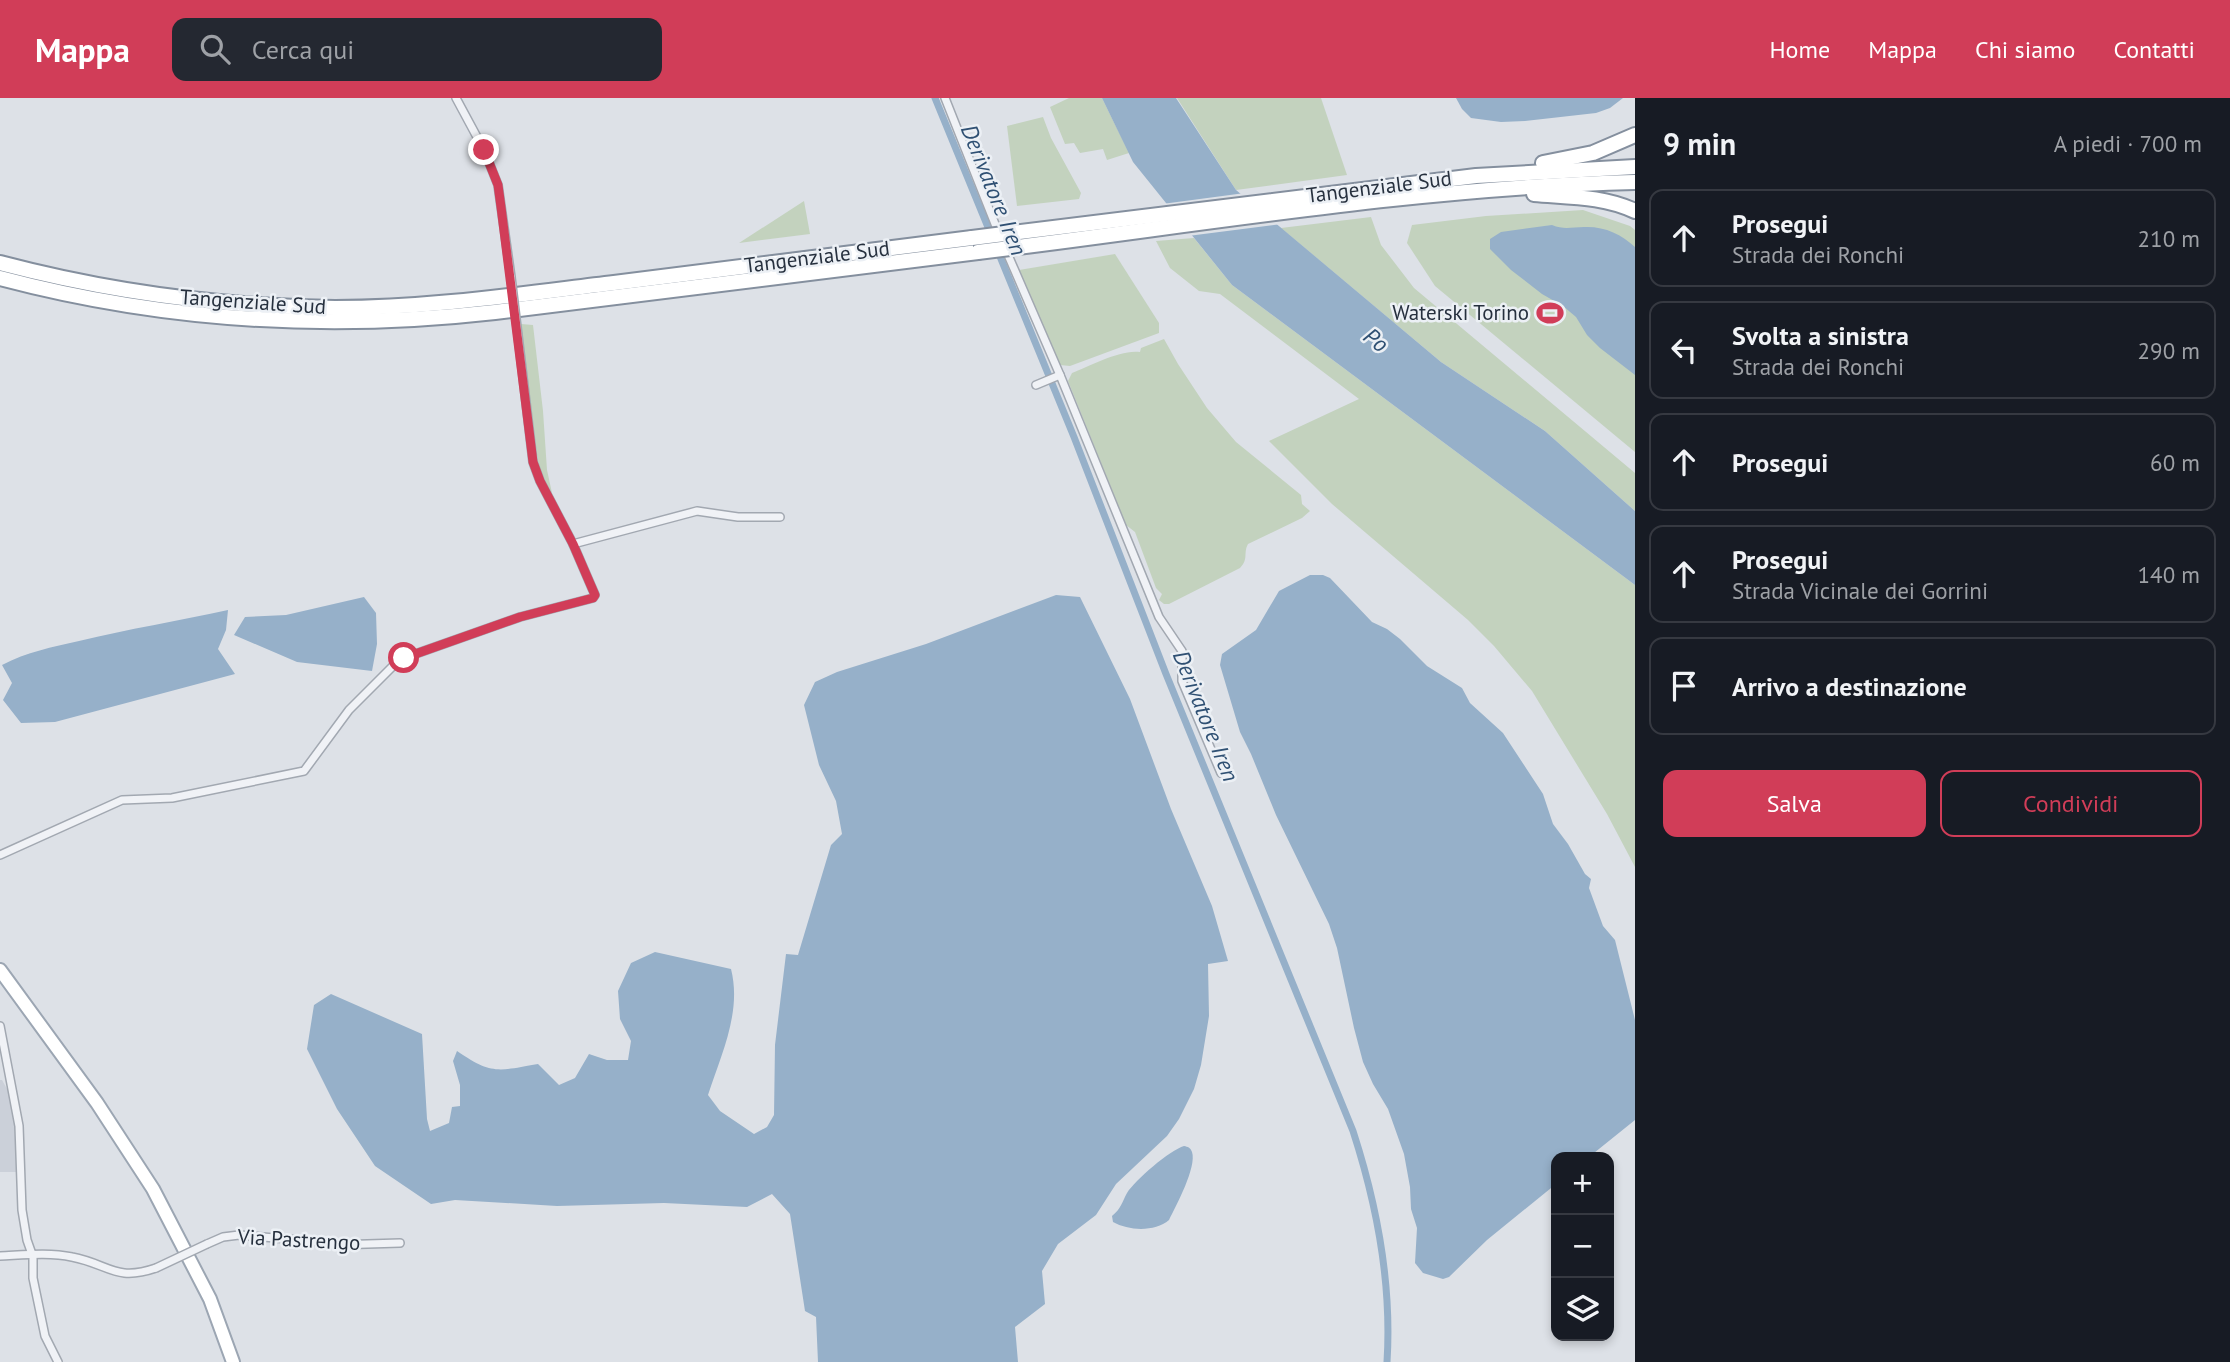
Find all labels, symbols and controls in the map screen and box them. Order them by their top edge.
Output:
search box [172,18,662,81]
text: Mappa [35,28,130,71]
icon: search [196,30,234,68]
text: Cerca qui [252,33,354,66]
text: Home [1769,34,1830,65]
text: Mappa [1868,34,1937,65]
text: Chi siamo [1975,34,2075,65]
text: Contatti [2113,34,2195,65]
water label: Derivatore Iren [955,120,1034,260]
text: 9 min [1663,124,1736,163]
text: A piedi · 700 m [2054,129,2202,158]
route end [468,134,499,165]
street label: Tangenziale Sud [1305,164,1453,209]
text: Prosegui [1732,207,1828,240]
icon: ahead [1665,219,1703,257]
text: 210 m [2138,224,2200,253]
street label: Tangenziale Sud [743,234,891,279]
text: Strada dei Ronchi [1732,240,1904,269]
street label: Tangenziale Sud [179,283,327,320]
sports icon: Waterski Torino [1535,298,1565,328]
place label: Waterski Torino [1392,299,1529,326]
text: Svolta a sinistra [1732,319,1909,352]
water label: Po [1358,321,1395,358]
icon: left [1665,331,1703,369]
text: 290 m [2138,336,2200,365]
text: Strada dei Ronchi [1732,352,1904,381]
icon: ahead [1665,443,1703,481]
text: Prosegui [1732,446,1828,479]
text: 60 m [2150,448,2200,477]
text: Prosegui [1732,543,1828,576]
icon: ahead [1665,555,1703,593]
text: 140 m [2138,560,2200,589]
text: Strada Vicinale dei Gorrini [1732,576,1988,605]
route start [388,642,419,673]
water label: Derivatore Iren [1167,646,1246,786]
icon: arrive [1665,667,1703,705]
text: Arrivo a destinazione [1732,670,1967,703]
button: Salva [1663,770,1926,837]
button: Condividi [1940,770,2202,837]
map controls [1551,1152,1614,1341]
button: + [1551,1152,1614,1215]
button: − [1551,1215,1614,1278]
street label: Via Pastrengo [236,1223,361,1256]
button: layers [1551,1278,1614,1341]

